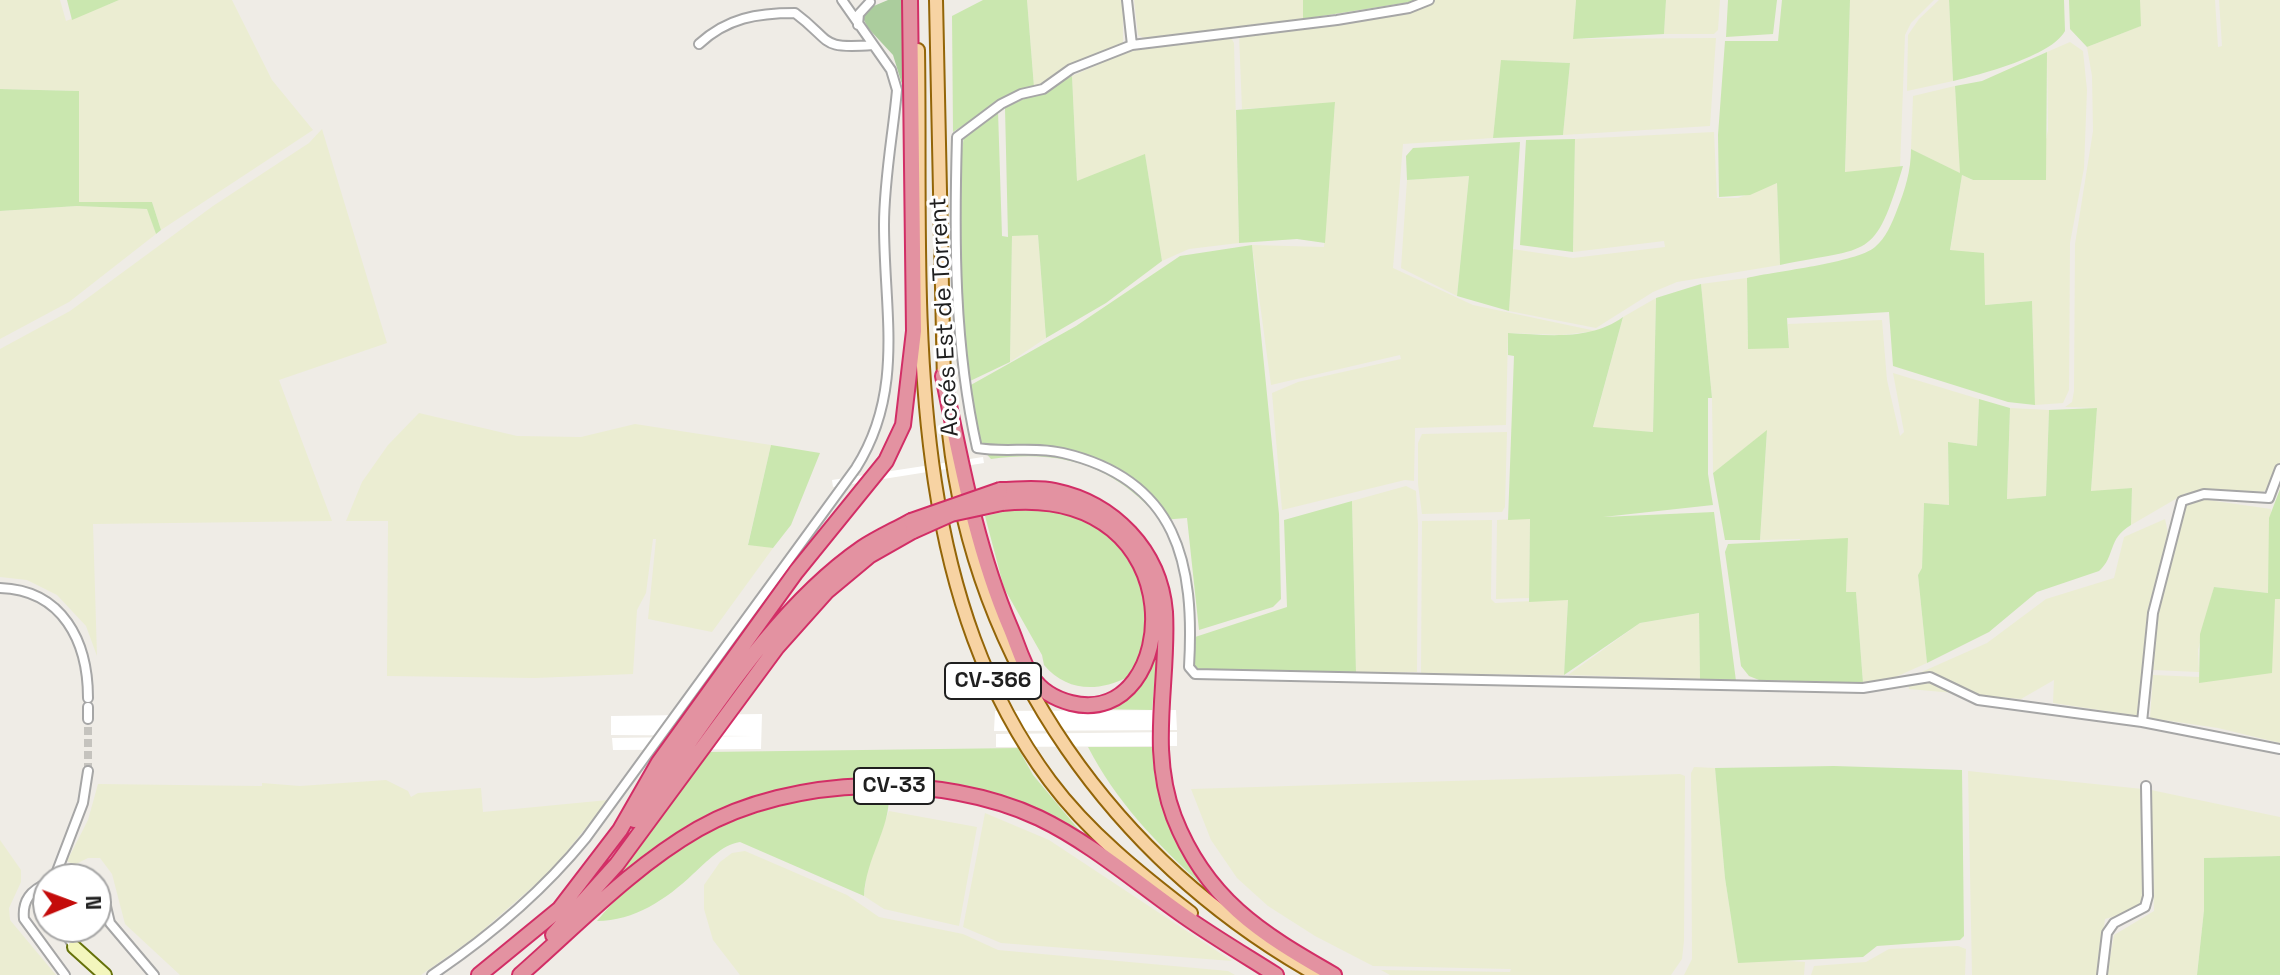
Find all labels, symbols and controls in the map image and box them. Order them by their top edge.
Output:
street label: Accés Est de Torrent [924,197,966,437]
road number: CV-366 [945,663,1041,699]
road number: CV-33 [854,768,934,804]
north arrow [32,863,112,943]
text: N [80,895,108,910]

